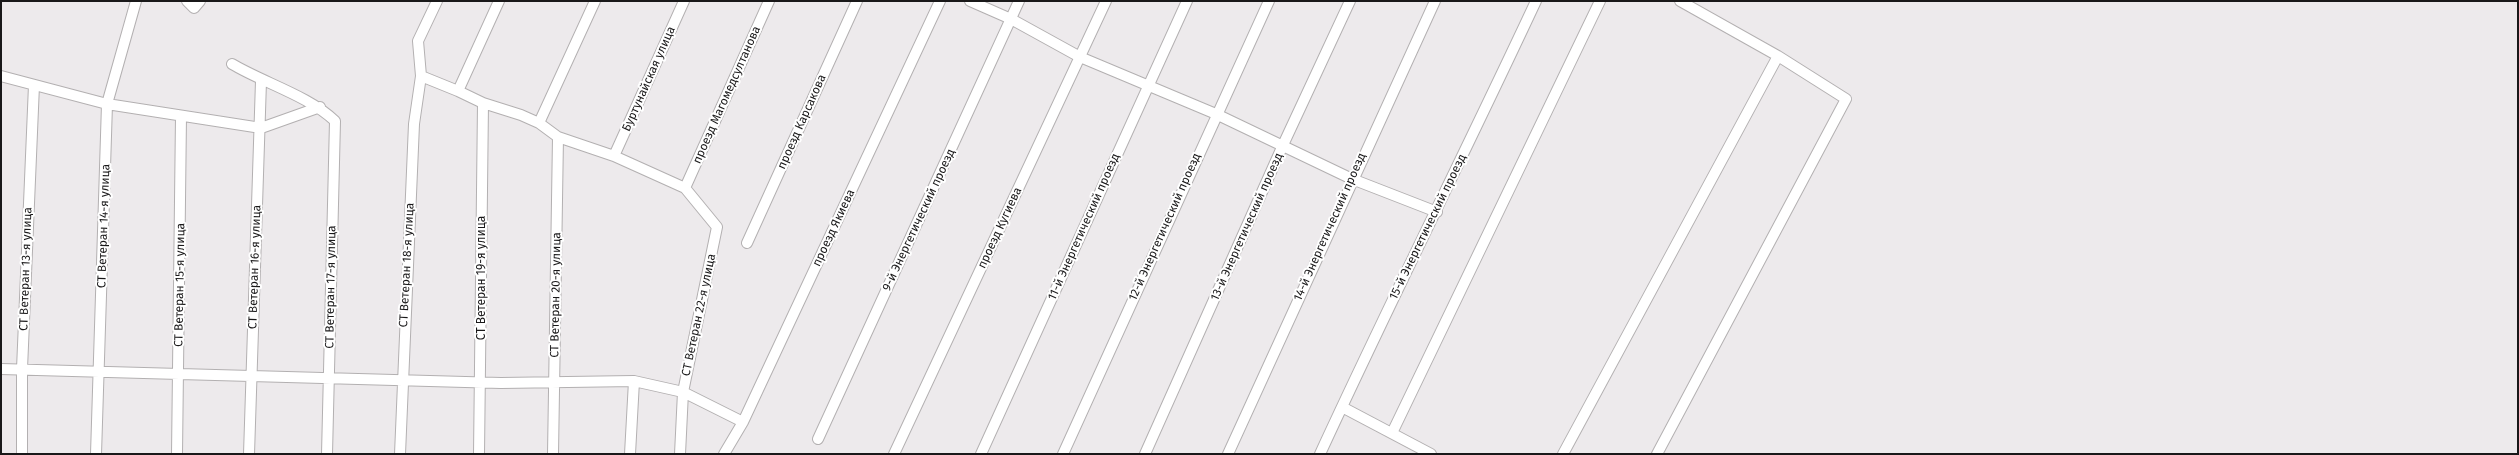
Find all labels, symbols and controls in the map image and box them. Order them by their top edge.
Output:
street label: Буртунайская улица [619,24,679,134]
street label: проезд Магомедсултанова [690,24,764,166]
street label: проезд Карсакова [775,72,829,172]
street label: 9-й Энергетический проезд [880,147,958,293]
street label: 11-й Энергетический проезд [1045,151,1123,303]
street label: 12-й Энергетический проезд [1126,151,1204,303]
street label: 13-й Энергетический проезд [1208,151,1286,303]
street label: 14-й Энергетический проезд [1291,151,1369,303]
street label: 15-й Энергетический проезд [1386,152,1470,302]
street label: СТ Ветеран 14-я улица [95,164,113,288]
street label: проезд Кугиева [975,185,1025,271]
street label: проезд Якиева [810,187,858,269]
street label: СТ Ветеран 18-я улица [397,202,417,328]
street label: СТ Ветеран 16-я улица [246,205,264,329]
street label: СТ Ветеран 13-я улица [17,207,35,331]
street label: СТ Ветеран 19-я улица [475,216,489,340]
street label: СТ Ветеран 15-я улица [172,223,188,347]
street label: СТ Ветеран 17-я улица [323,225,339,349]
street label: СТ Ветеран 20-я улица [548,232,564,358]
street label: СТ Ветеран 22-я улица [679,252,719,378]

